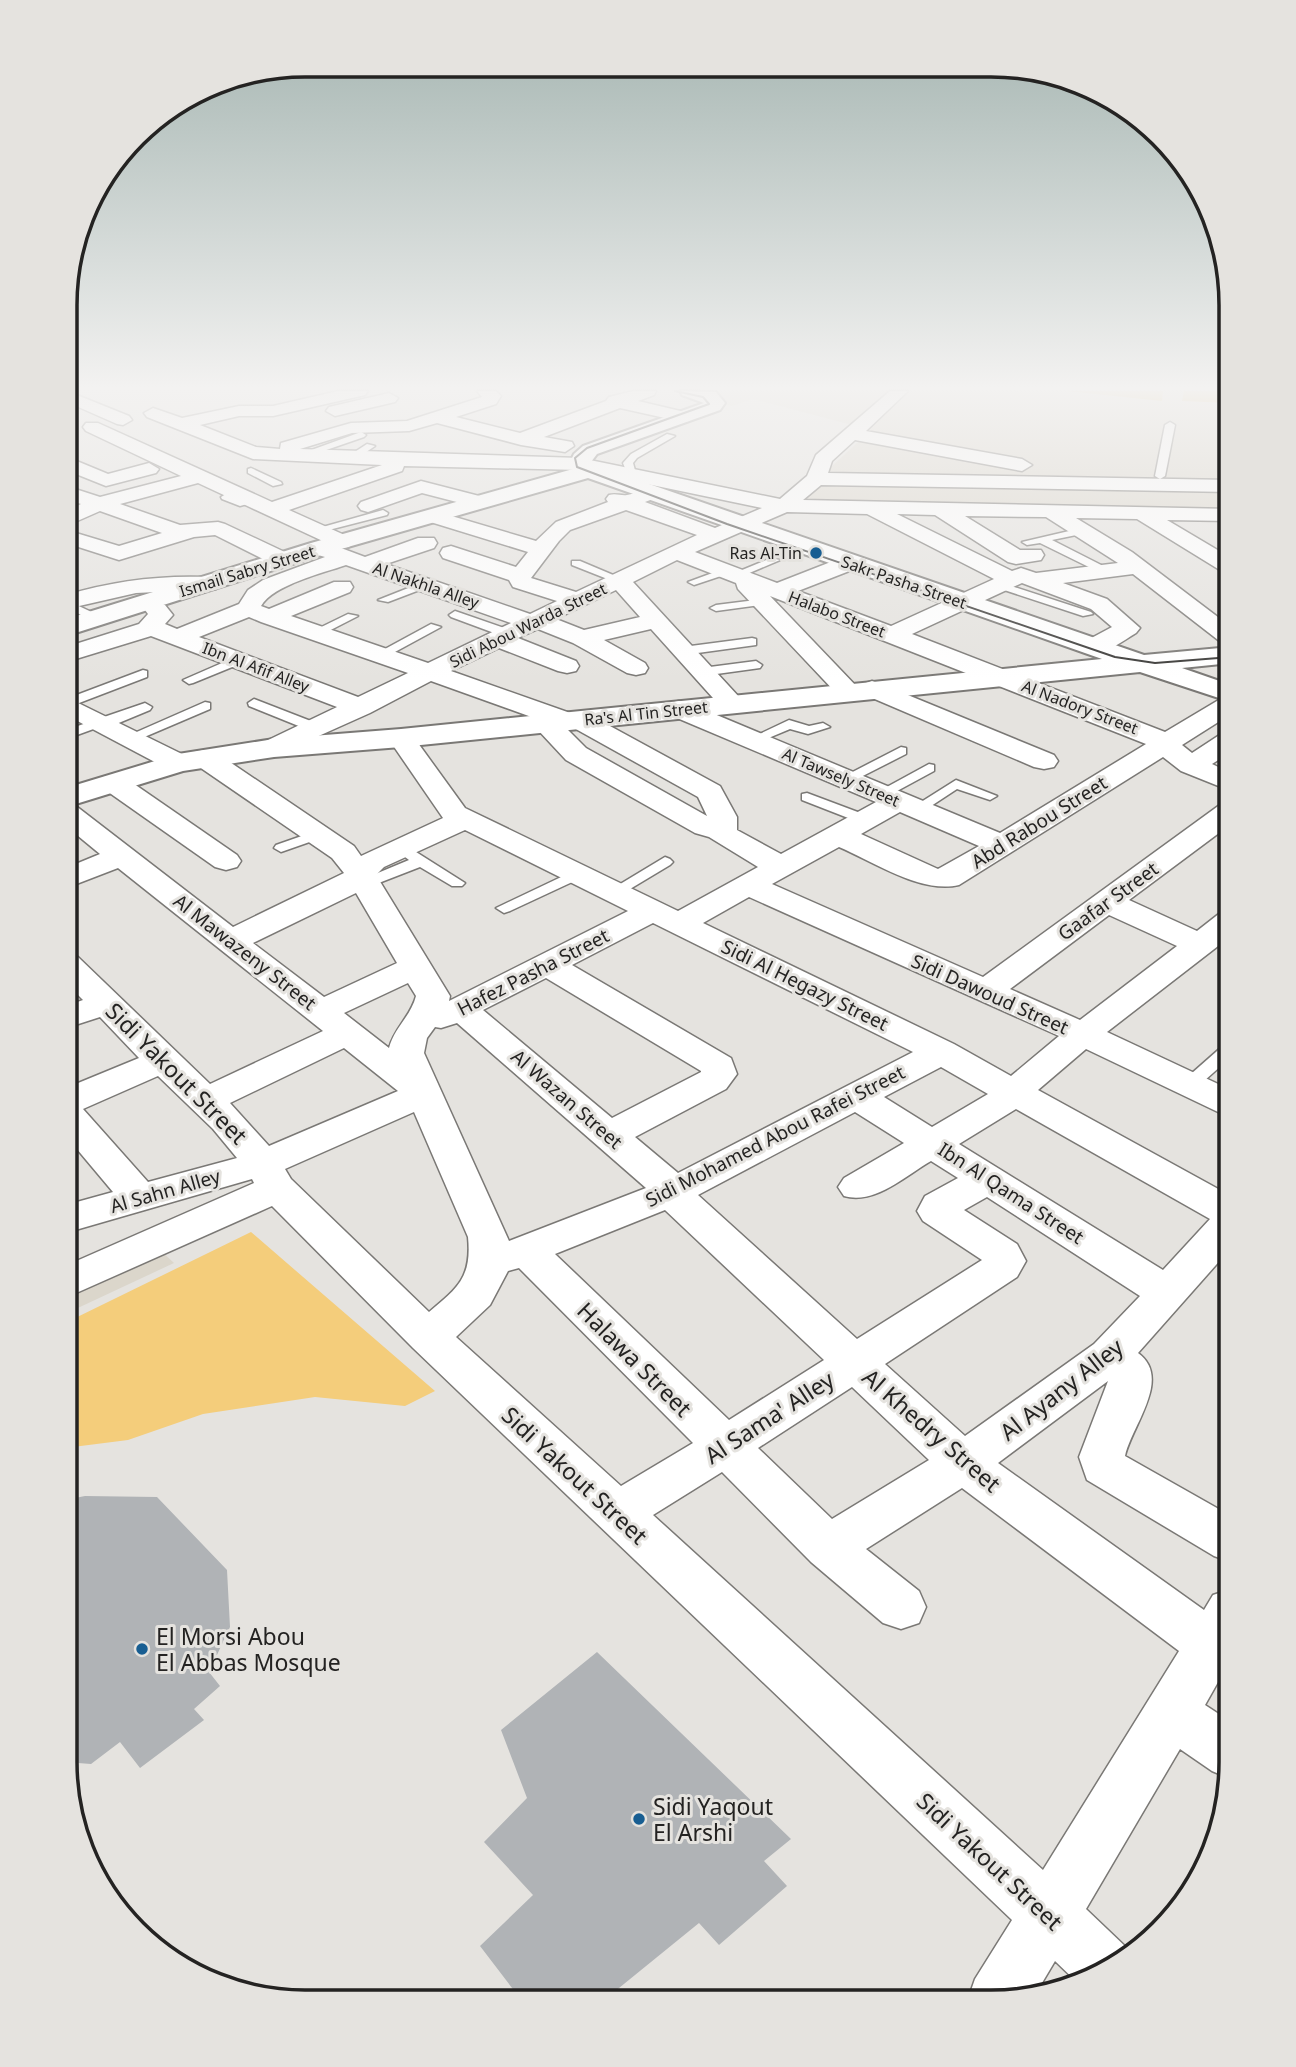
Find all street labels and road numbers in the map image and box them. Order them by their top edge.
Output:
street label: Ismail Sabry Street [177,540,318,602]
street label: Sakr Pasha Street [838,550,970,614]
street label: Al Nakhla Alley [370,557,483,614]
street label: Sidi Abou Warda Street [446,577,610,673]
street label: Halabo Street [785,585,889,643]
street label: Ibn Al Afif Alley [199,637,313,698]
street label: Al Nadory Street [1019,675,1141,739]
street label: Ra's Al Tin Street [583,696,709,730]
street label: Al Tawsely Street [779,742,903,812]
street label: Abd Rabou Street [966,770,1112,874]
street label: Gaafar Street [1053,856,1164,946]
street label: Al Mawazeny Street [168,888,322,1016]
street label: Hafez Pasha Street [453,922,614,1022]
street label: Sidi Al Hegazy Street [717,933,893,1037]
street label: Sidi Dawoud Street [907,948,1073,1040]
street label: Sidi Yakout Street [99,995,255,1151]
street label: Al Wazan Street [506,1044,628,1155]
street label: Sidi Mohamed Abou Rafei Street [641,1059,909,1213]
street label: Ibn Al Qama Street [933,1136,1089,1250]
street label: Al Sahn Alley [107,1163,223,1219]
street label: Halawa Street [571,1295,699,1423]
street label: Al Ayany Alley [993,1330,1130,1447]
street label: Al Khedry Street [856,1361,1008,1499]
street label: Al Sama' Alley [698,1363,840,1471]
street label: Sidi Yakout Street [495,1399,655,1551]
street label: Sidi Yakout Street [910,1785,1070,1937]

